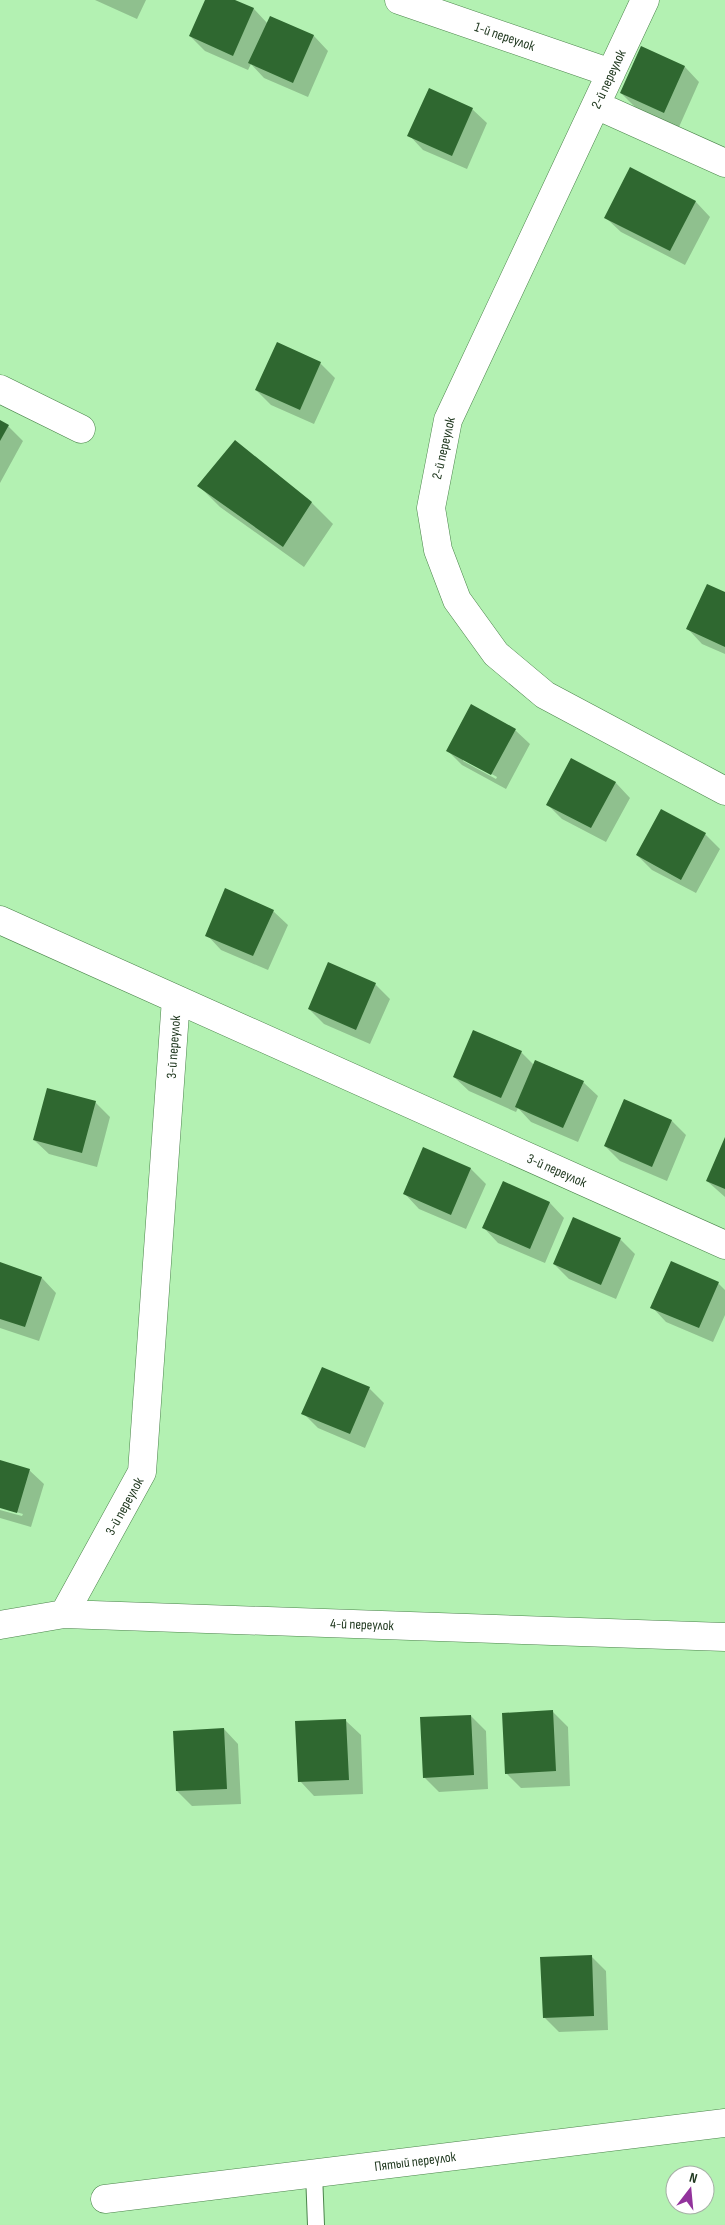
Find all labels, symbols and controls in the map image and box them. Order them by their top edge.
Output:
street label: 1-й переулок [473,18,538,55]
street label: 2-й переулок [587,46,630,112]
street label: 2-й переулок [428,415,459,481]
street label: 3-й переулок [163,1014,184,1079]
street label: 3-й переулок [524,1150,590,1191]
street label: 3-й переулок [102,1474,148,1538]
street label: 4-й переулок [330,1615,395,1634]
street label: Пятый переулок [373,2148,458,2175]
north arrow [665,2165,715,2215]
text: N [688,2169,699,2187]

